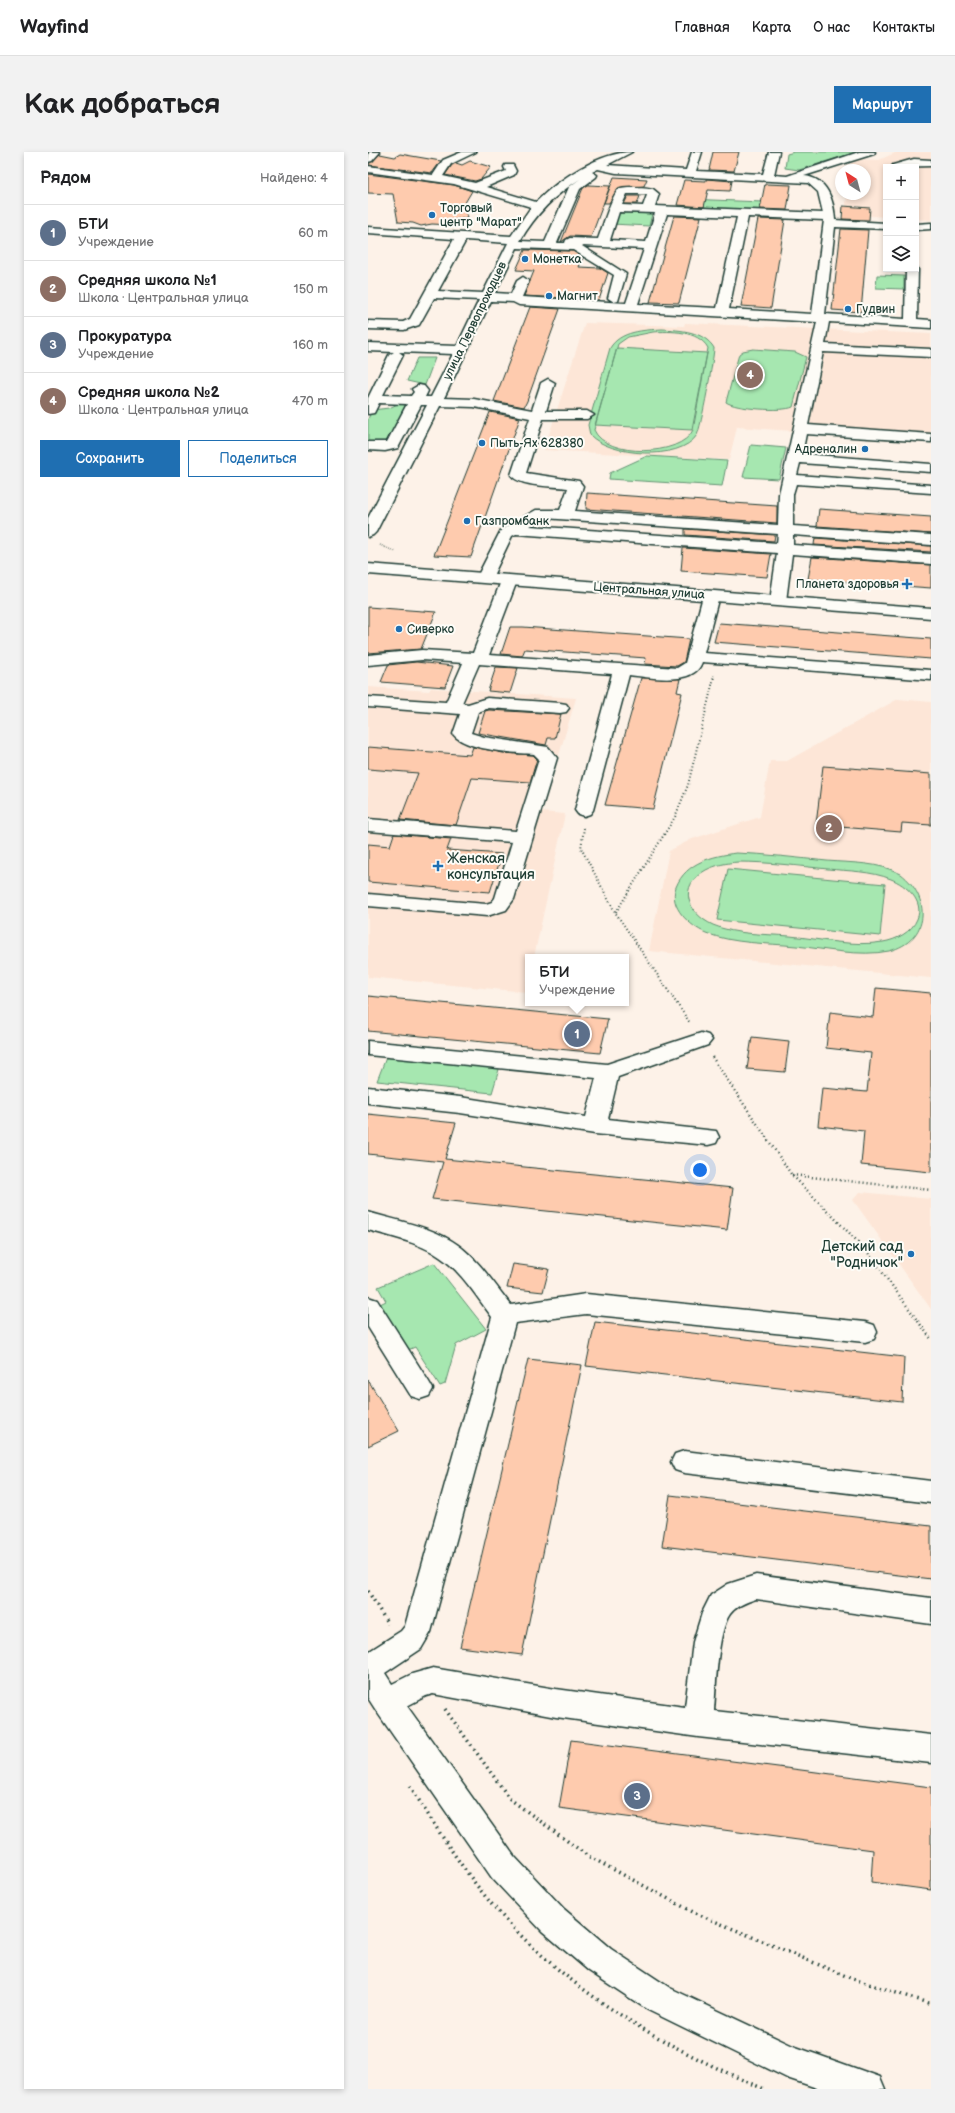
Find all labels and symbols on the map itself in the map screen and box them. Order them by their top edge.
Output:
north arrow [835,164,871,200]
place label: Торговый центр "Марат" [440,201,522,230]
marker: Торговый центр "Марат" [427,210,437,220]
place label: Монетка [533,252,582,267]
marker: Монетка [520,254,530,264]
street label: улица Первопроходцев [440,259,511,383]
place label: Магнит [557,289,598,304]
marker: Магнит [544,291,554,301]
place label: Гудвин [856,302,895,317]
marker: Гудвин [843,304,853,314]
pin: 4 [737,360,763,390]
place label: Пыть-Ях 628380 [490,436,583,451]
marker: Пыть-Ях 628380 [477,438,487,448]
place label: Адреналин [794,442,857,457]
marker: Адреналин [860,444,870,454]
place label: Газпромбанк [475,514,550,529]
marker: Газпромбанк [462,516,472,526]
place label: Планета здоровья [796,577,899,592]
marker: Планета здоровья [902,579,912,589]
street label: Центральная улица [593,580,705,602]
place label: Сиверко [407,622,454,637]
marker: Сиверко [394,624,404,634]
pin: 2 [816,813,842,843]
place label: Женская консультация [447,850,535,883]
marker: Женская консультация [432,860,444,872]
pin: 1 [564,1019,590,1049]
your location [690,1160,710,1180]
place label: Детский сад "Родничок" [821,1238,903,1271]
marker: Детский сад "Родничок" [906,1249,916,1259]
pin: 3 [624,1781,650,1811]

